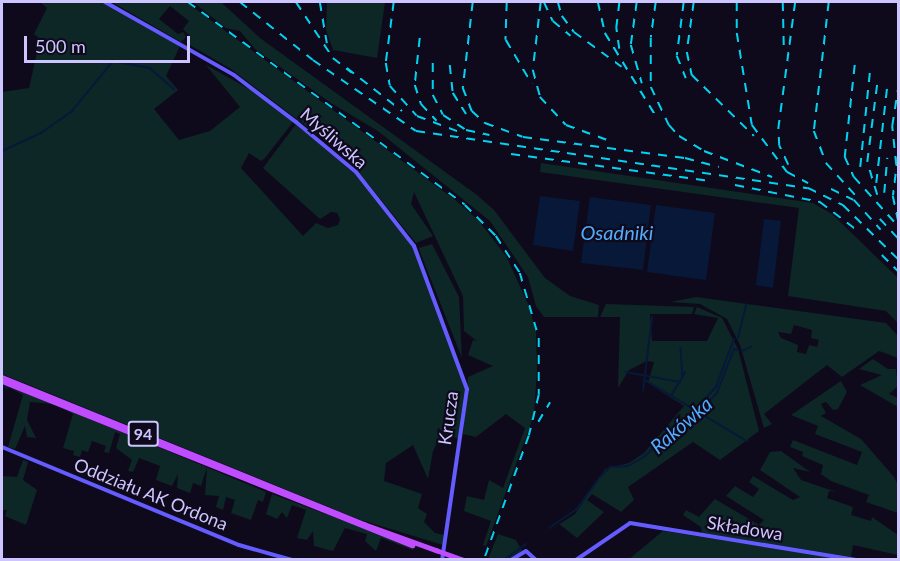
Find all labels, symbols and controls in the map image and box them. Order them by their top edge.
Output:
scale bar [27,24,194,62]
text: 500 m [35,35,86,57]
street label: Myśliwska [296,103,372,173]
water label: Osadniki [581,220,653,244]
street label: Krucza [434,390,462,446]
water label: Rakówka [645,392,717,458]
road number: 94 [126,421,160,447]
street label: Oddziału AK Ordona [71,453,231,535]
street label: Składowa [706,511,784,545]

